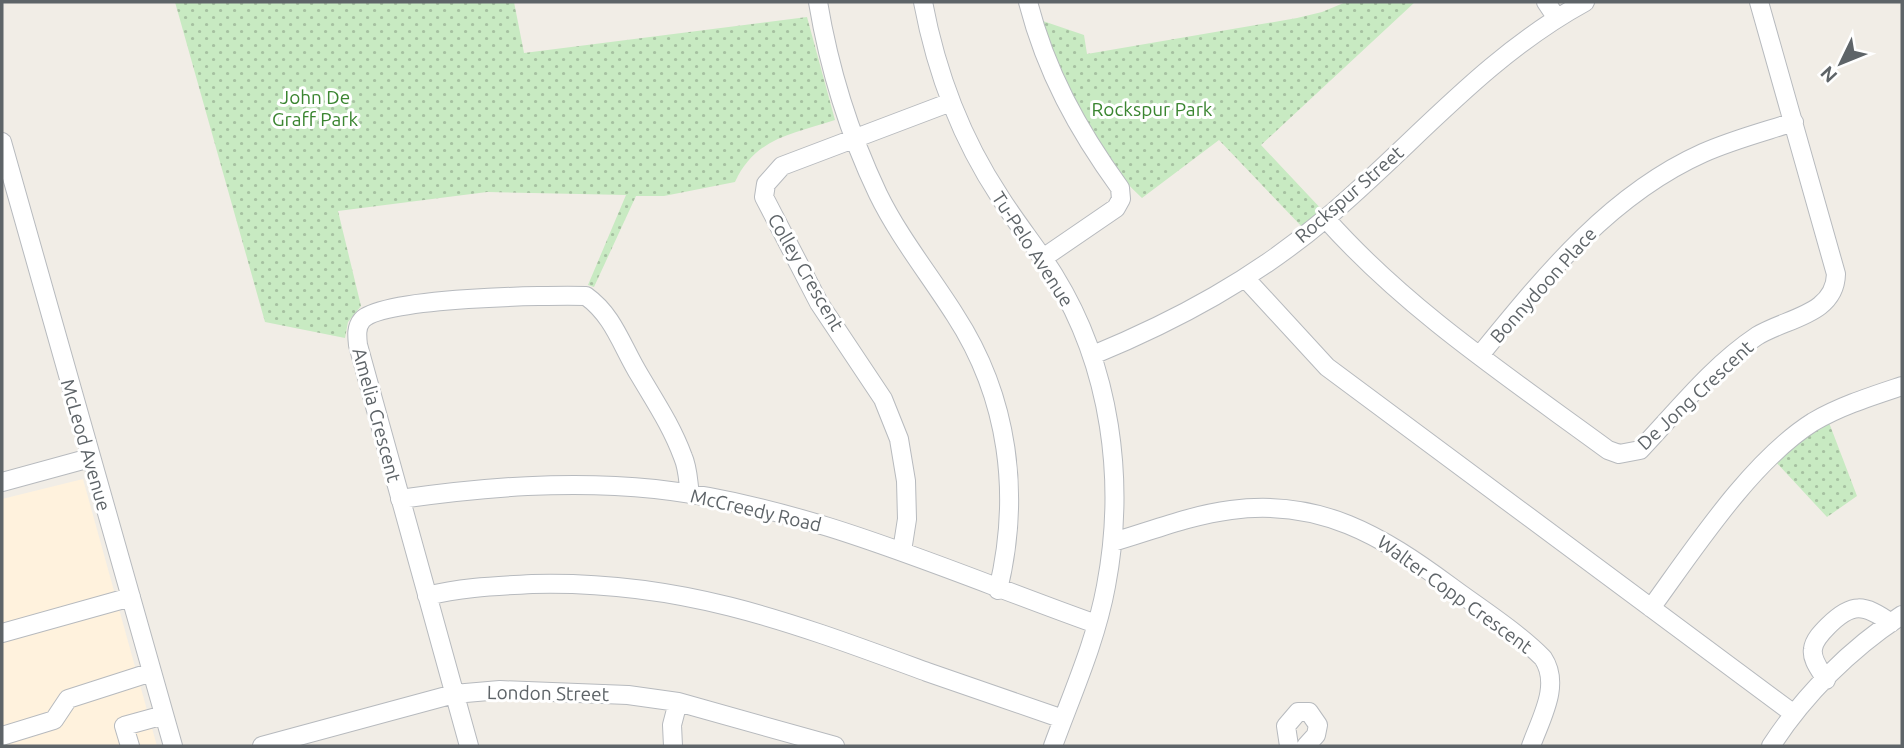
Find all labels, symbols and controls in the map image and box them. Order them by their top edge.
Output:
north arrow [1806,28,1876,98]
text: N [1816,62,1841,87]
park label: John De Graff Park [272,86,358,130]
park label: Rockspur Park [1092,98,1213,120]
street label: Rockspur Street [1290,141,1408,247]
street label: Tu-Pelo Avenue [988,188,1078,310]
street label: Colley Crescent [764,209,849,335]
street label: Bonnydoon Place [1485,223,1601,347]
street label: De Jong Crescent [1633,335,1758,454]
street label: Amelia Crescent [349,345,406,485]
street label: McLeod Avenue [57,377,115,513]
street label: McCreedy Road [688,484,824,536]
street label: Walter Copp Crescent [1373,530,1537,658]
street label: London Street [487,681,610,705]

